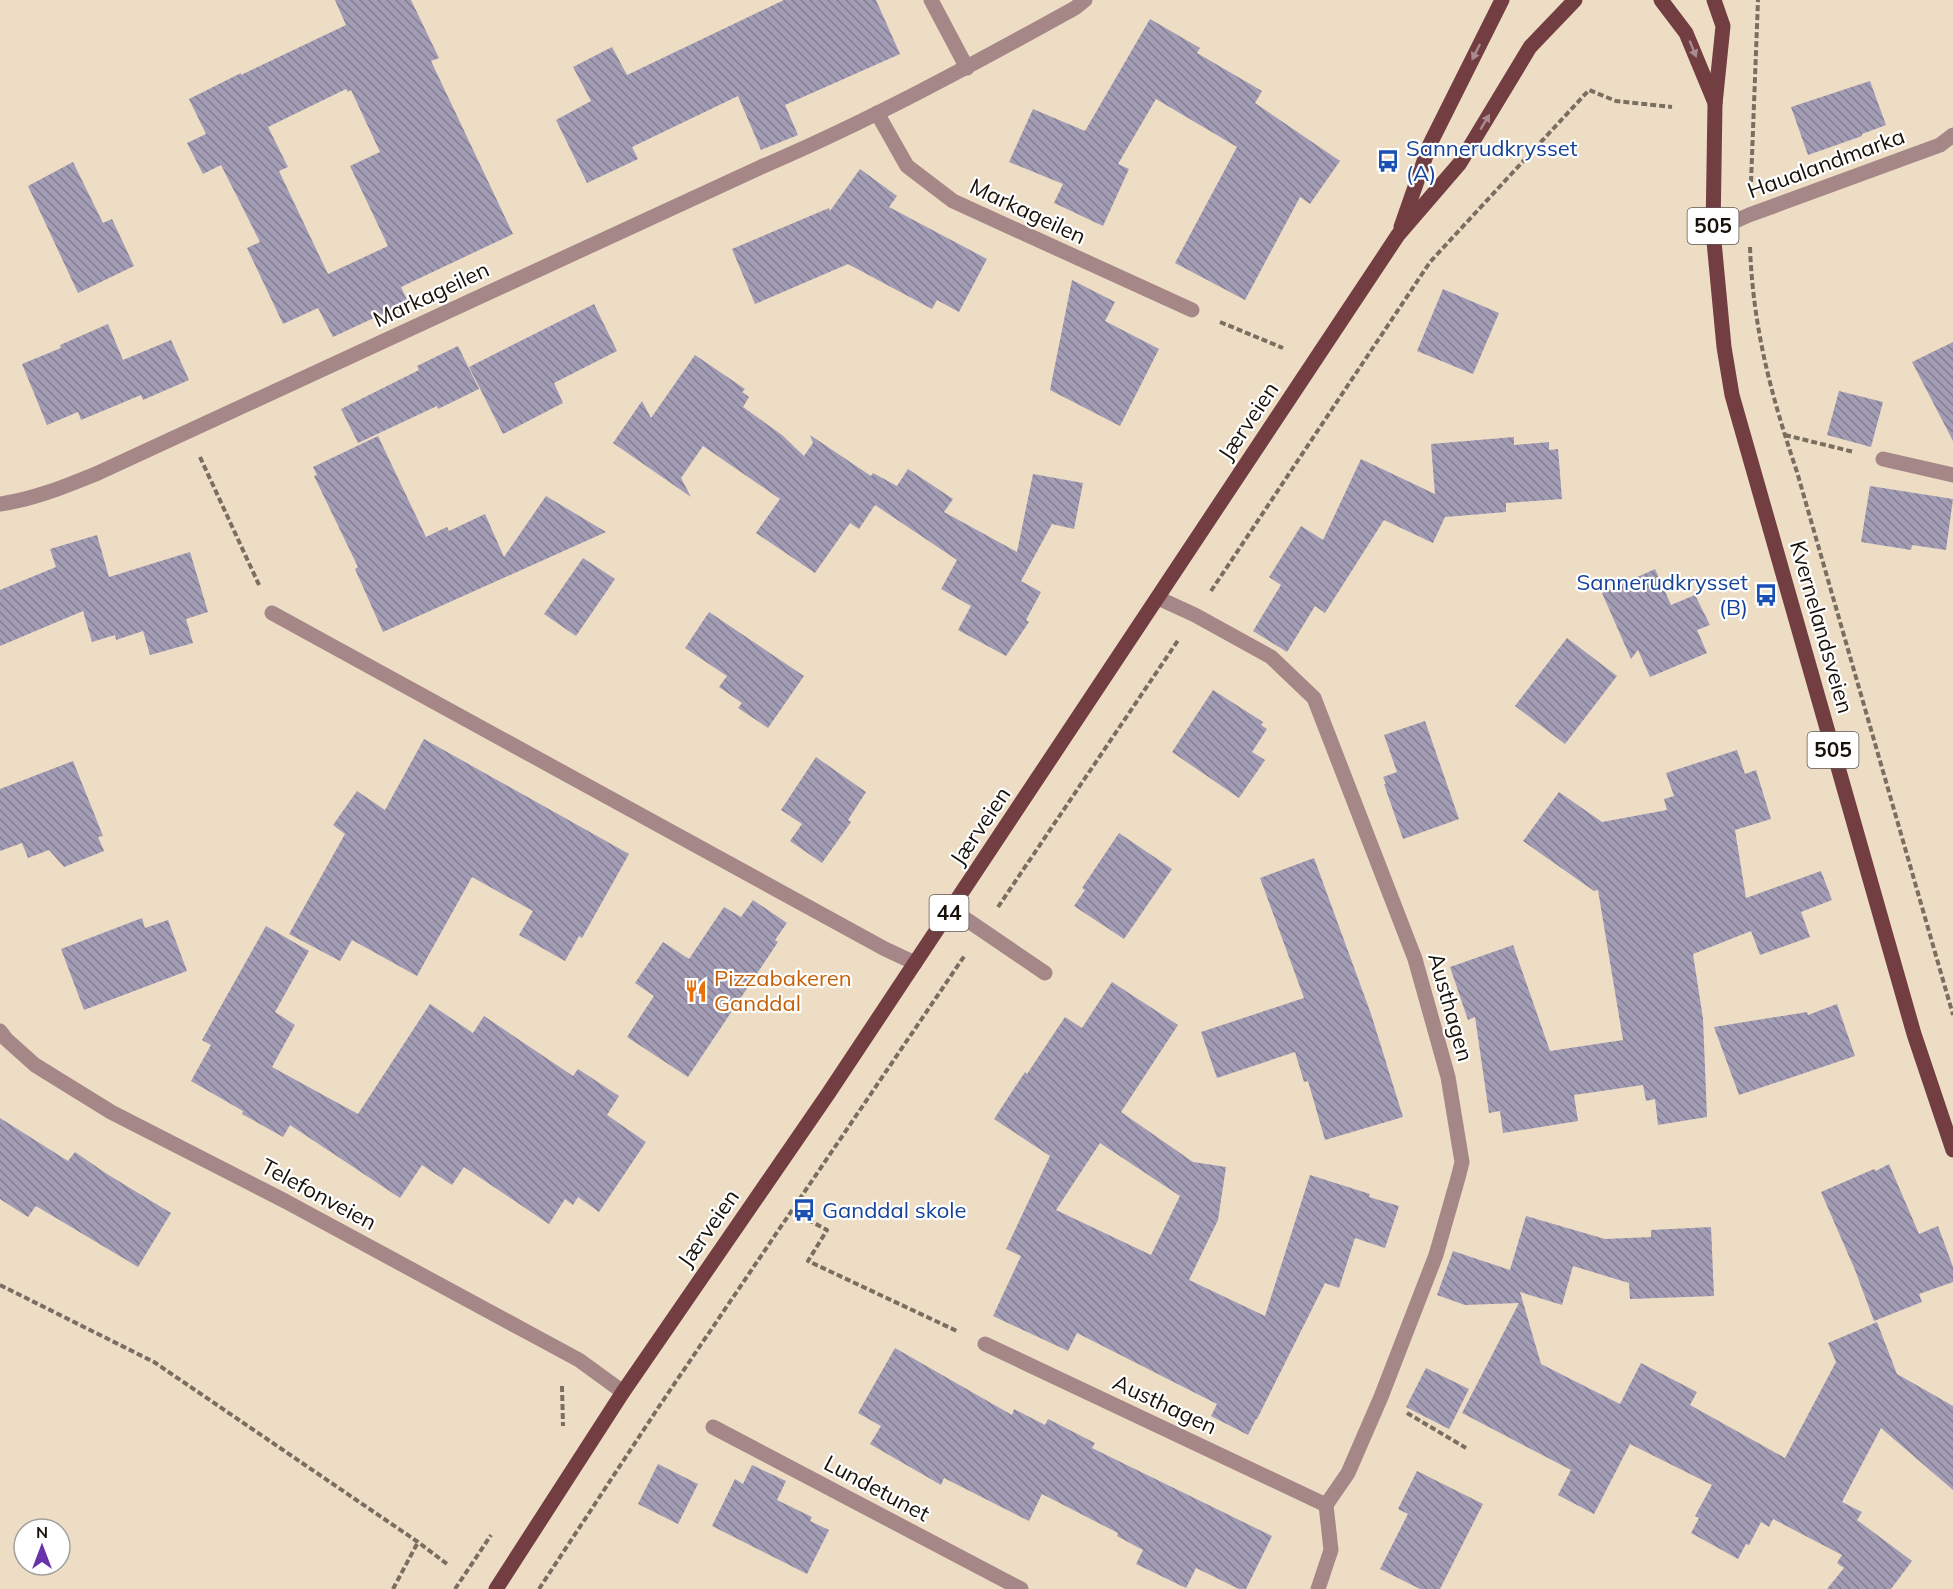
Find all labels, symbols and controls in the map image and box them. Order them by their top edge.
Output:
one-way arrow [1688,40,1698,58]
one-way arrow [1471,44,1480,61]
one-way arrow [1479,114,1490,130]
street label: Haualandmarka [1743,122,1909,204]
place label: Sannerudkrysset (A) [1406,134,1578,187]
bus stop icon: Sannerudkrysset (A) [1375,148,1401,174]
street label: Markageilen [965,172,1091,250]
road number: 505 [1688,208,1738,244]
street label: Markageilen [368,255,494,333]
street label: Jærveien [1212,376,1284,466]
street label: Kvernelandsveien [1784,537,1860,717]
place label: Sannerudkrysset (B) [1577,568,1748,621]
bus stop icon: Sannerudkrysset (B) [1753,582,1779,608]
road number: 505 [1808,732,1858,768]
street label: Jærveien [944,781,1016,871]
road number: 44 [930,895,968,931]
street label: Austhagen [1422,950,1480,1064]
place label: Pizzabakeren Ganddal [714,964,852,1017]
restaurant icon: Pizzabakeren Ganddal [683,978,709,1004]
street label: Telefonveien [256,1152,382,1236]
street label: Jærveien [671,1184,745,1272]
place label: Ganddal skole [822,1196,966,1224]
bus stop icon: Ganddal skole [791,1197,817,1223]
street label: Austhagen [1109,1368,1221,1440]
street label: Lundetunet [819,1449,935,1528]
north arrow [12,1517,72,1577]
text: N [36,1522,48,1542]

